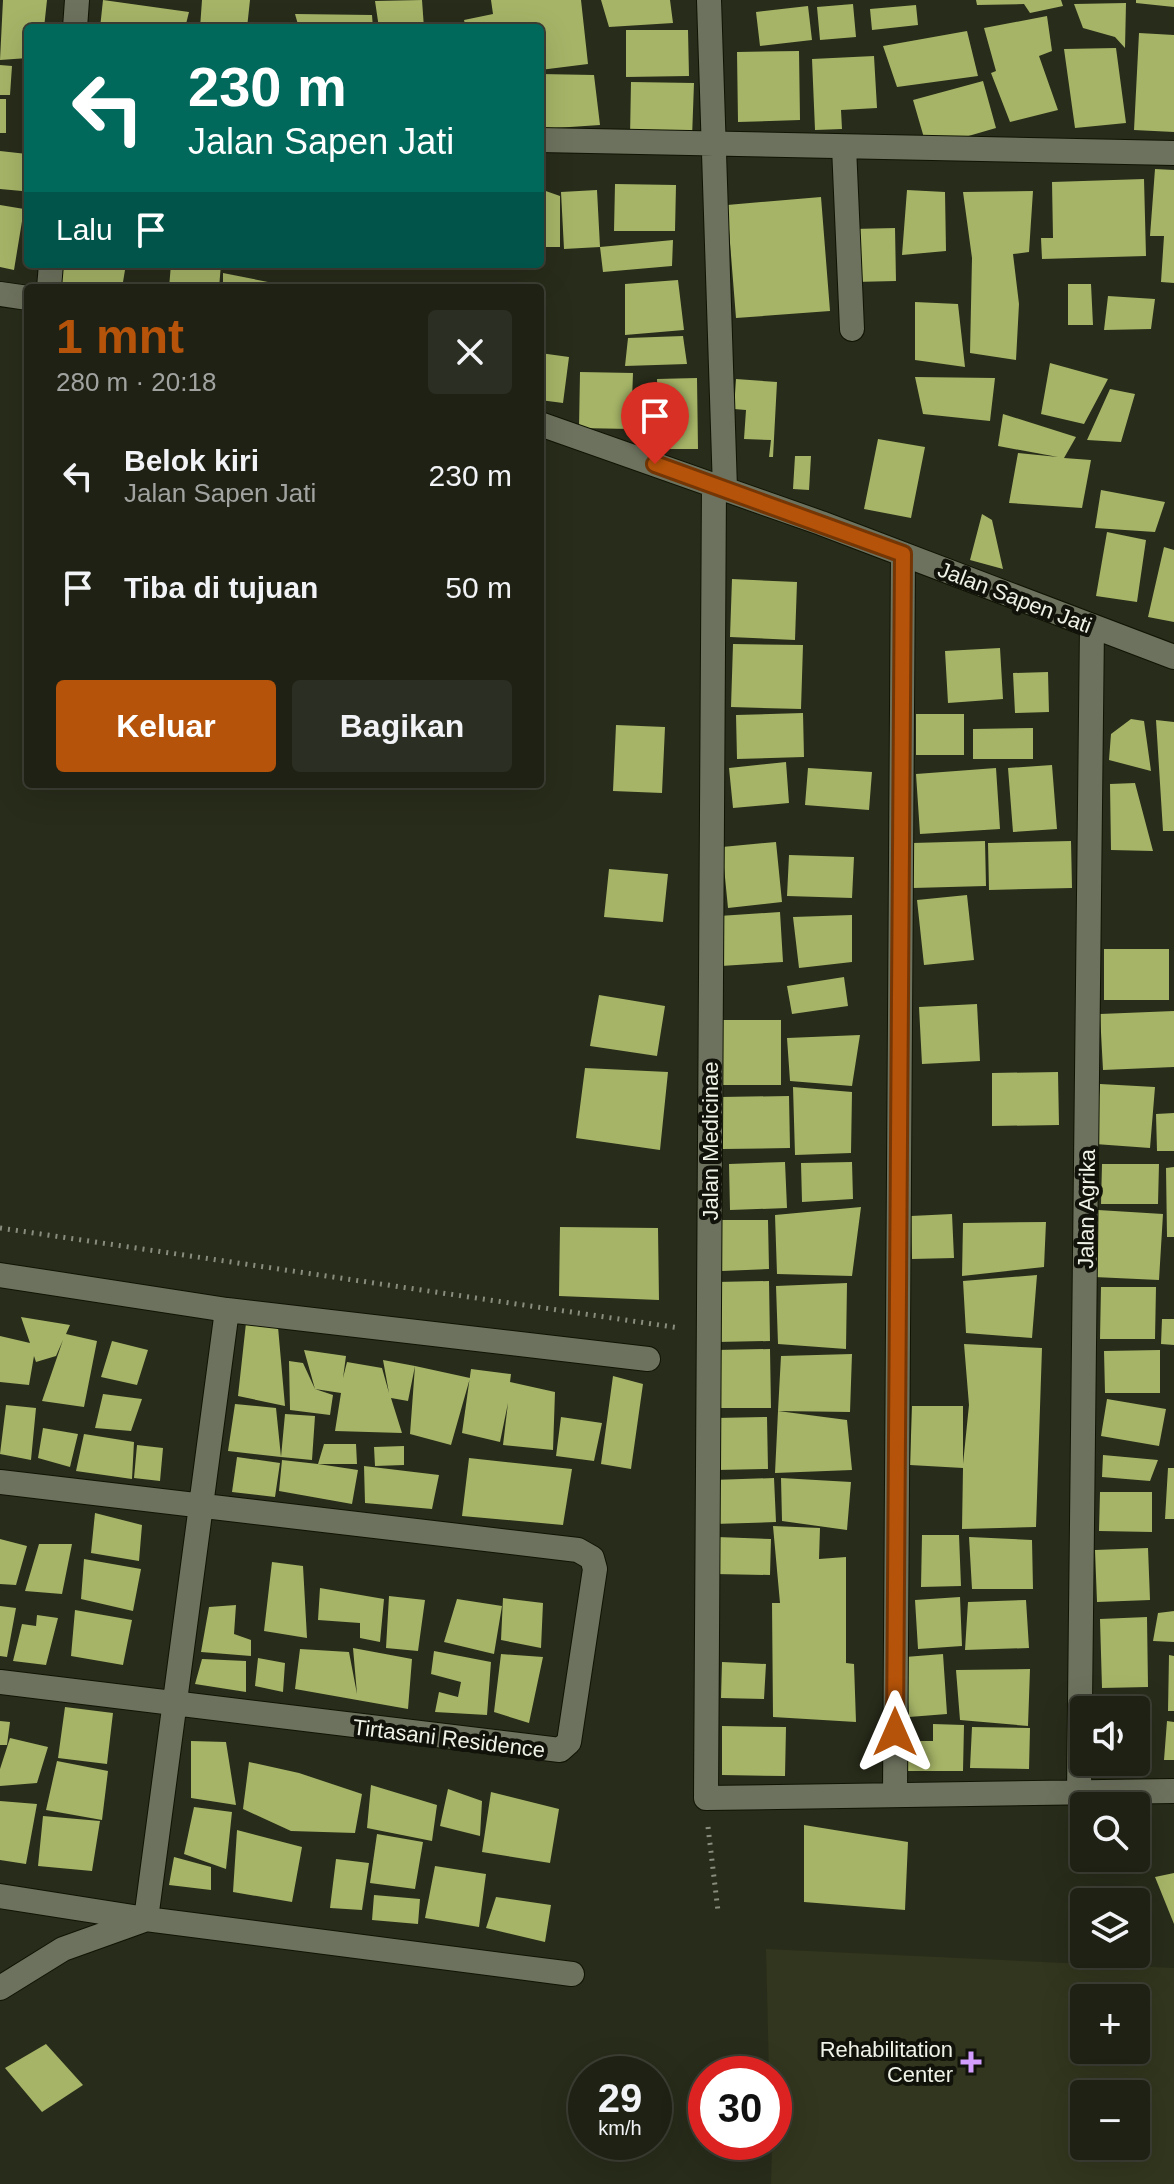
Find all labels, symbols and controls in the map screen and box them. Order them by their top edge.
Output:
text: 230 m [188,55,347,118]
icon: left [56,56,160,160]
text: Jalan Sapen Jati [188,121,454,162]
icon: arrive [129,208,173,252]
text: Lalu [56,213,113,246]
text: 1 mnt [56,310,184,363]
button: close [428,310,512,394]
text: 280 m · 20:18 [56,367,216,397]
pin [621,382,689,464]
icon: arrive [633,394,677,438]
text: Belok kiri [124,444,259,477]
icon: left [56,454,100,498]
text: 230 m [429,459,512,492]
text: Jalan Sapen Jati [124,478,316,508]
street label: Jalan Sapen Jati [934,557,1095,638]
icon: arrive [56,566,100,610]
text: Tiba di tujuan [124,571,318,604]
text: 50 m [445,571,512,604]
button: Keluar [56,680,276,772]
button: Bagikan [292,680,512,772]
street label: Jalan Medicinae [698,1062,723,1220]
street label: Jalan Agrika [1073,1148,1100,1269]
position arrow [853,1690,937,1774]
map controls [1070,1696,1150,2160]
button: sound [1070,1696,1150,1776]
street label: Tirtasani Residence [351,1714,547,1763]
button: search [1070,1792,1150,1872]
button: layers [1070,1888,1150,1968]
button: + [1070,1984,1150,2064]
place label: Rehabilitation Center [820,2037,953,2087]
marker: Rehabilitation Center [960,2051,982,2073]
speed limit sign: 30 [688,2056,792,2160]
text: 29 [598,2076,642,2120]
button: − [1070,2080,1150,2160]
text: km/h [598,2117,642,2139]

